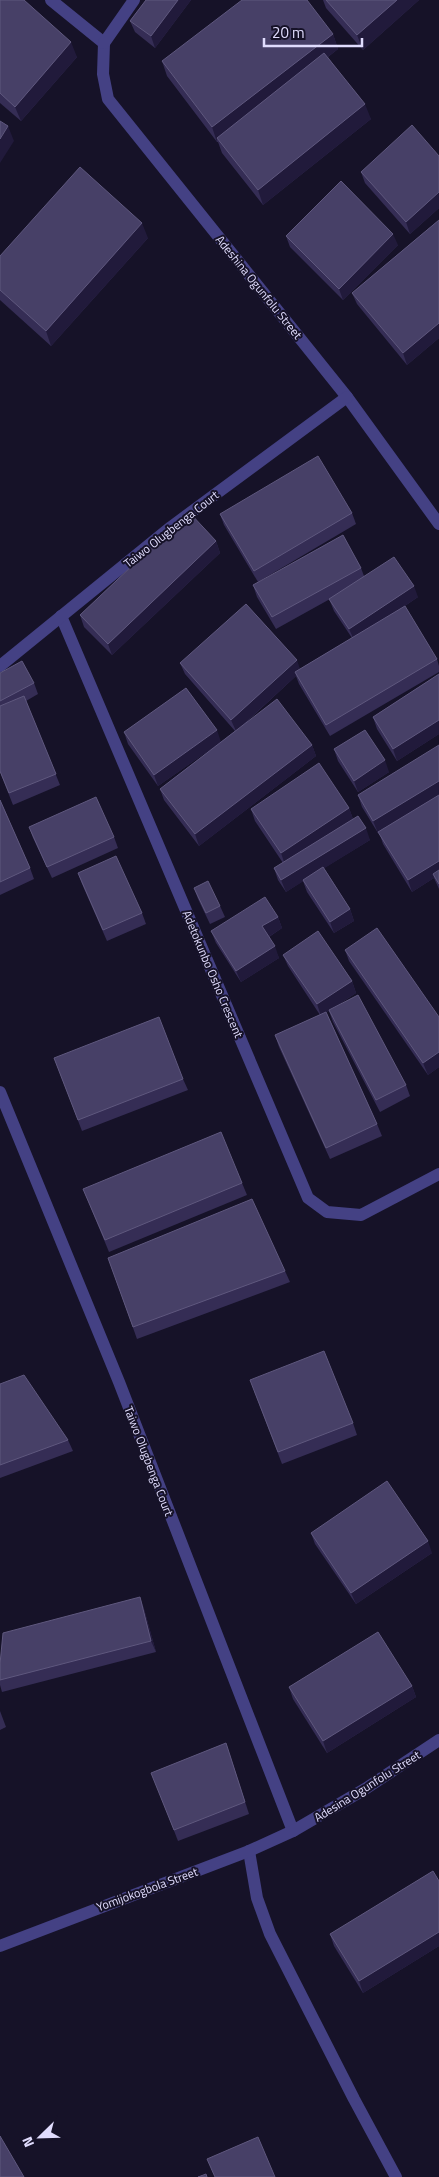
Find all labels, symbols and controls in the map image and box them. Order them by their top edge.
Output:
scale bar [264,15,362,47]
text: 20 m [272,21,305,44]
street label: Adeshina Ogunfolu Street [211,231,307,344]
street label: Taiwo Olugbenga Court [119,485,223,572]
street label: Adetokunbo Osho Crescent [178,907,249,1041]
street label: Taiwo Olugbenga Court [119,1403,179,1519]
street label: Adesina Ogunfolu Street [310,1745,425,1827]
street label: Yomijokogbola Street [94,1862,201,1916]
north arrow [15,2112,65,2162]
text: N [16,2134,39,2151]

